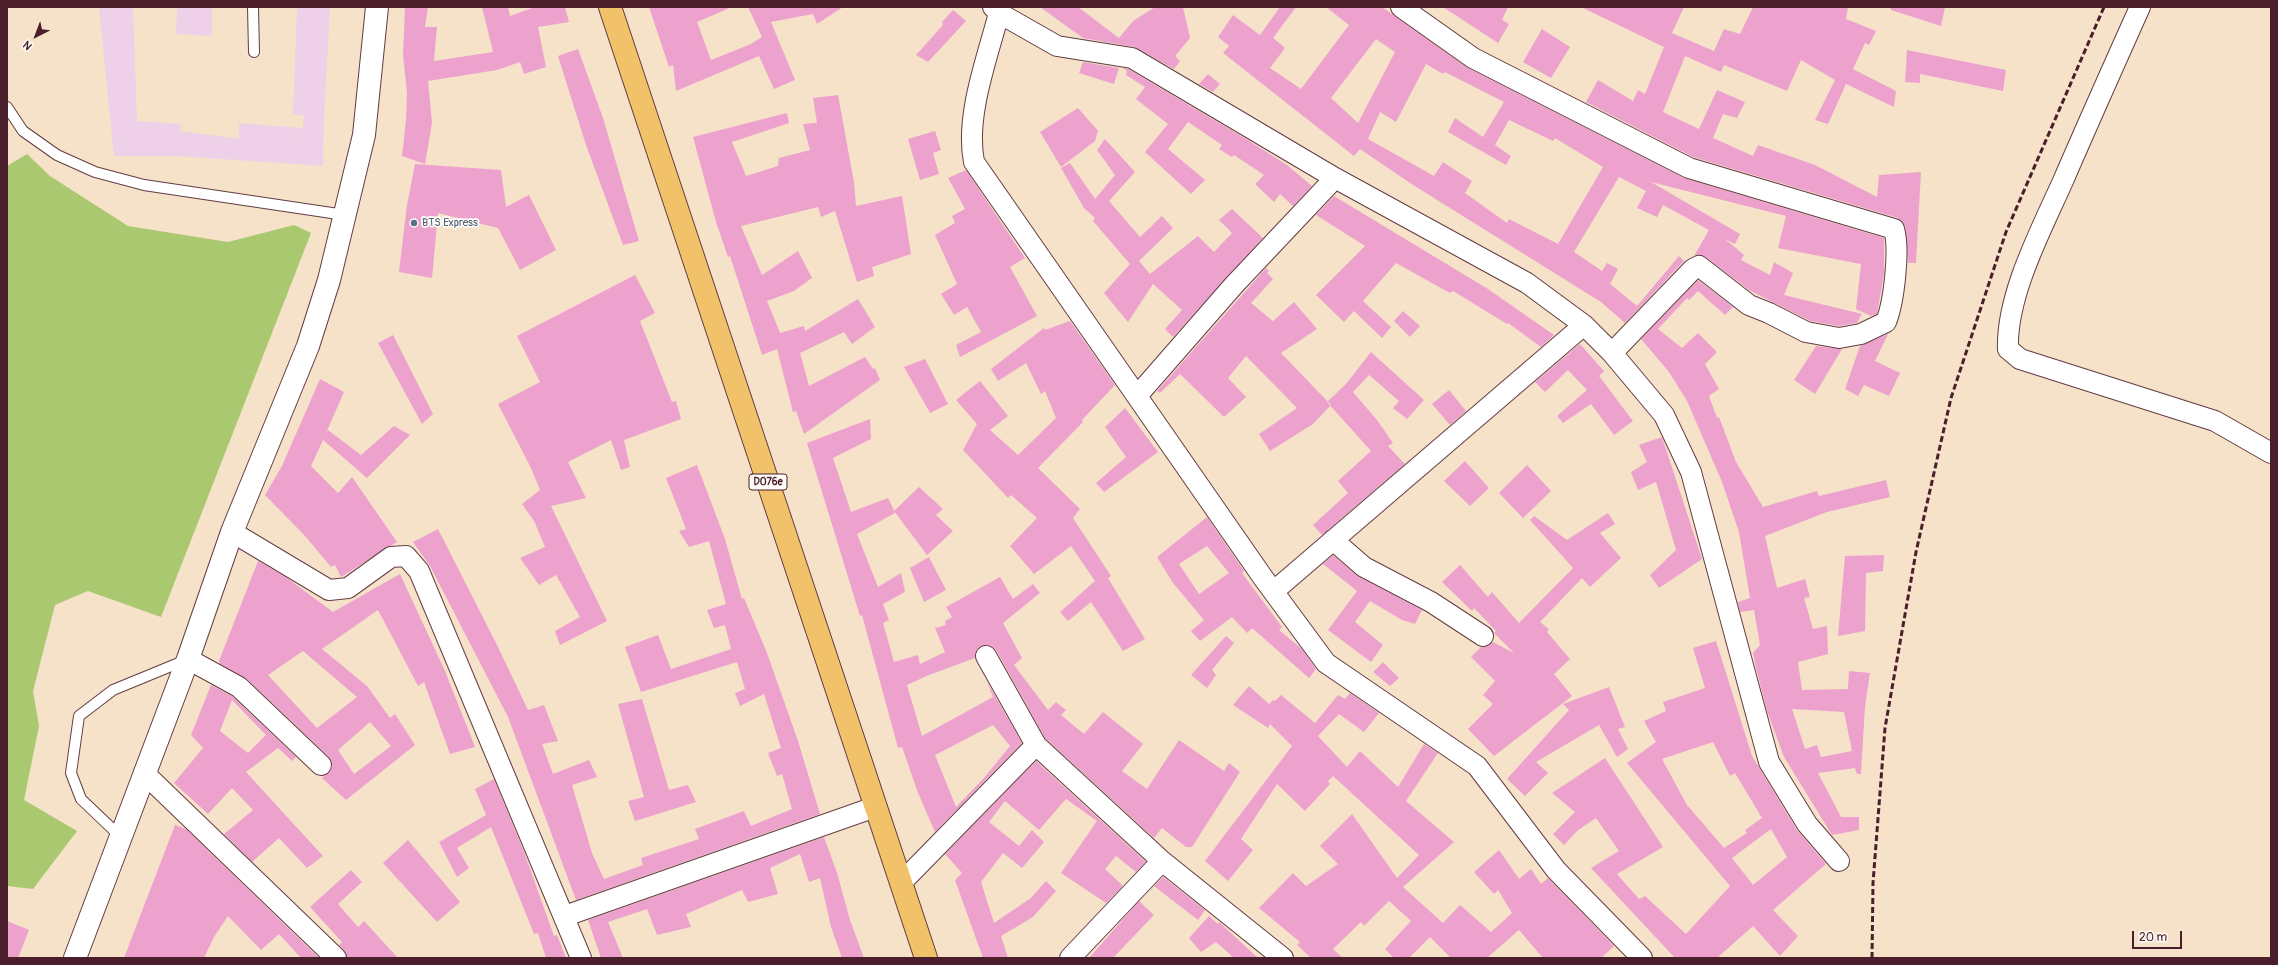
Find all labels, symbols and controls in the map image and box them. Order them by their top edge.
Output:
north arrow [16,16,56,56]
text: N [21,38,35,53]
place label: BTS Express [422,216,478,230]
marker: BTS Express [409,218,419,228]
road number: D076e [749,474,787,490]
scale bar [2134,923,2184,949]
text: 20 m [2139,930,2167,945]

